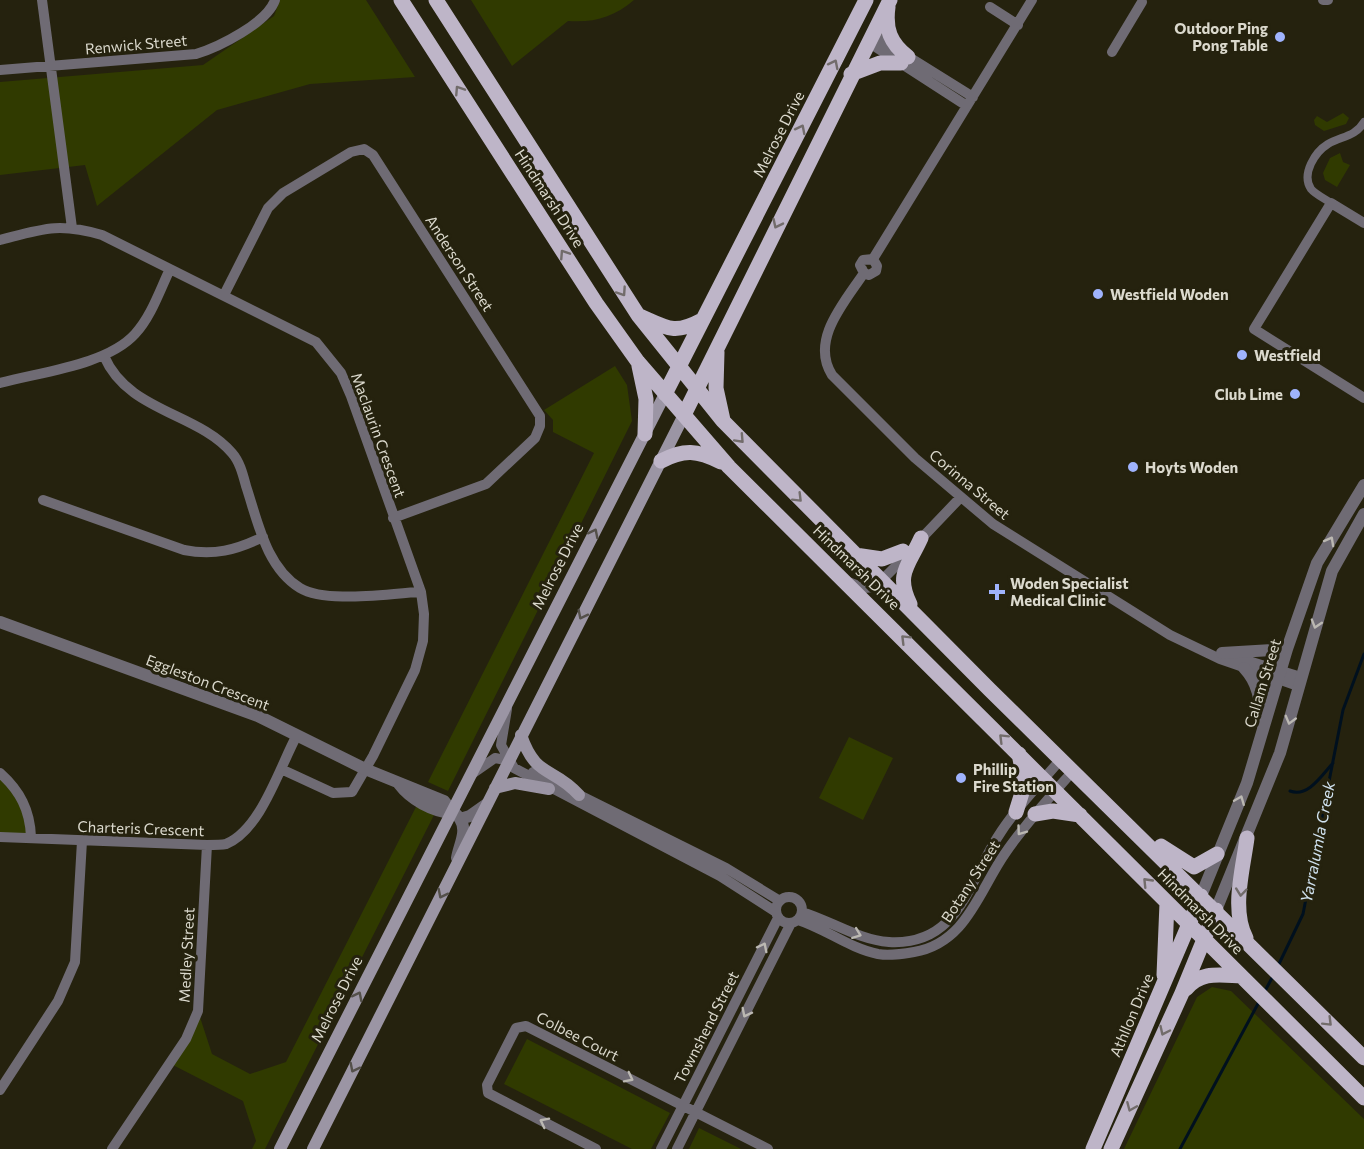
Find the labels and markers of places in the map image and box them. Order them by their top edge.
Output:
place label: Outdoor Ping Pong Table [1174,19,1268,54]
marker: Outdoor Ping Pong Table [1273,30,1287,44]
place label: Westfield Woden [1110,285,1229,303]
marker: Westfield Woden [1091,287,1105,301]
place label: Westfield [1254,346,1321,364]
marker: Westfield [1235,348,1249,362]
place label: Club Lime [1214,385,1283,403]
marker: Club Lime [1288,387,1302,401]
place label: Hoyts Woden [1145,458,1238,476]
marker: Hoyts Woden [1126,460,1140,474]
place label: Woden Specialist Medical Clinic [1010,574,1128,609]
marker: Woden Specialist Medical Clinic [988,583,1006,601]
place label: Phillip Fire Station [973,760,1054,795]
marker: Phillip Fire Station [954,771,968,785]

